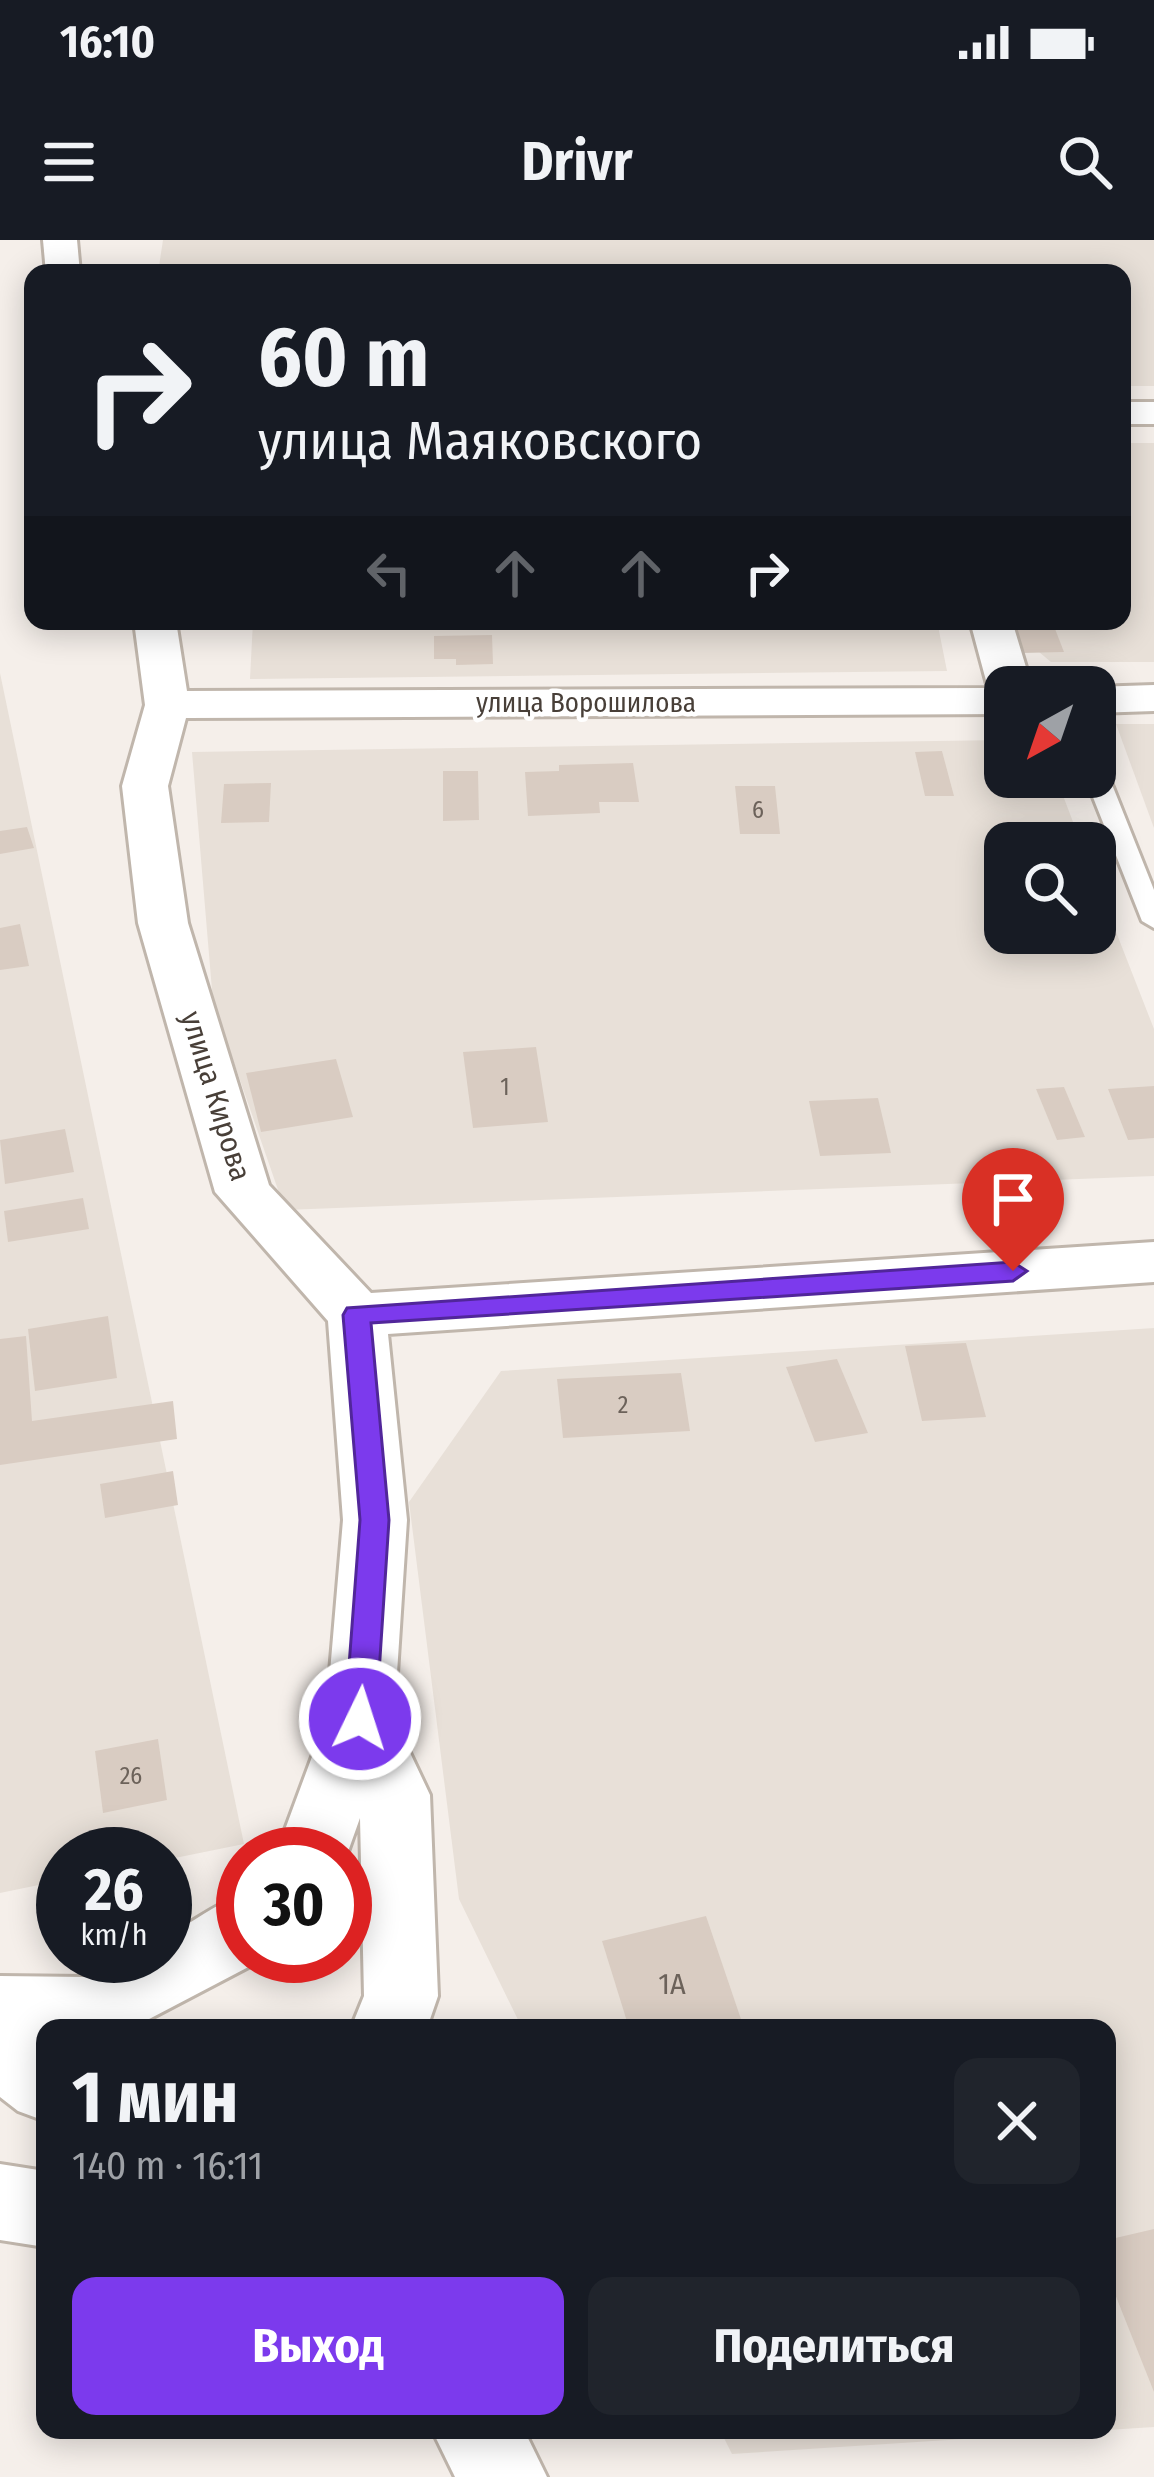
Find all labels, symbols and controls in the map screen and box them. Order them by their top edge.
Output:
text: 16:10 [60,15,155,69]
icon: menu [36,129,102,195]
icon: search [1052,129,1118,195]
text: Drivr [521,130,633,194]
text: 60 m [258,307,429,408]
icon: right [60,312,216,468]
text: улица Маяковского [258,409,702,473]
icon: left [356,540,422,606]
icon: ahead [482,540,548,606]
icon: ahead [608,540,674,606]
icon: right [734,540,800,606]
north arrow [984,666,1116,798]
map controls [984,666,1116,954]
street label: улица Ворошилова [476,687,696,719]
house number: 6 [752,796,764,824]
button: search [984,822,1116,954]
street label: улица Кирова [173,1007,259,1185]
house number: 1 [500,1073,510,1101]
pin [962,1148,1064,1271]
icon: arrive [980,1166,1046,1232]
house number: 2 [618,1391,628,1419]
position arrow [297,1656,423,1782]
house number: 26 [120,1762,142,1790]
speed limit sign: 30 [216,1827,372,1983]
text: 26 [84,1854,144,1926]
text: km/h [81,1917,147,1953]
house number: 1А [658,1966,686,2002]
text: 1 мин [72,2055,238,2141]
button: close [954,2058,1080,2184]
text: 140 m · 16:11 [72,2143,263,2189]
button: Выход [72,2277,564,2415]
button: Поделиться [588,2277,1080,2415]

